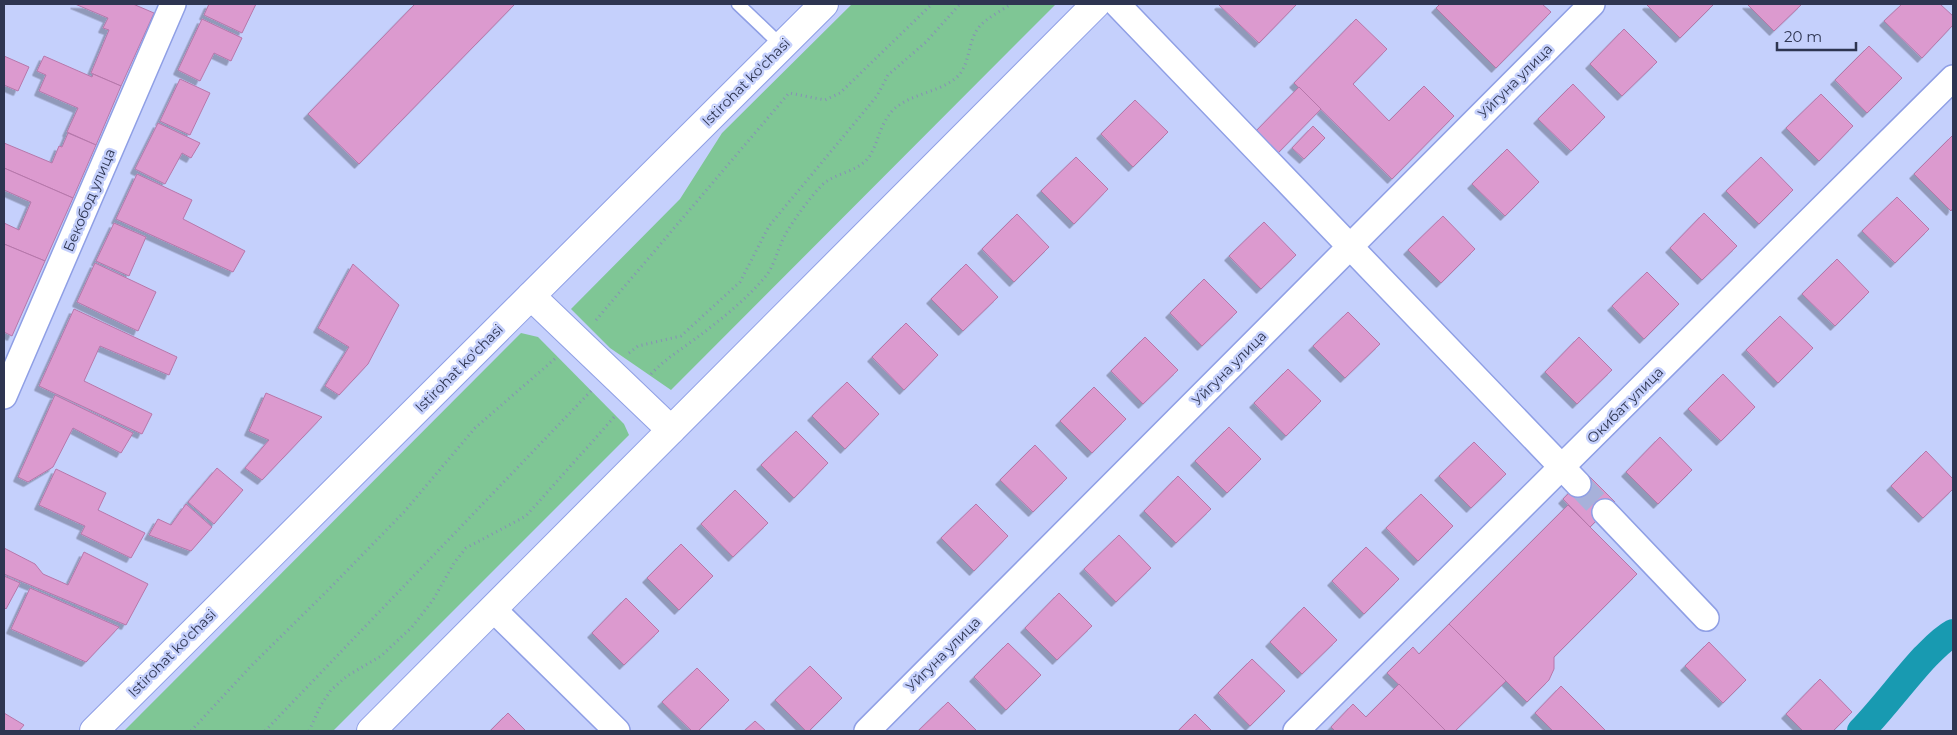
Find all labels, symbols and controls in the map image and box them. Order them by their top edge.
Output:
scale bar [1777,20,1856,52]
text: 20 m [1784,27,1822,46]
street label: Istirohat ko'chasi [698,34,794,130]
street label: Уйгуна улица [1474,40,1556,122]
street label: Бекобод улица [59,146,119,254]
street label: Istirohat ko'chasi [411,320,507,416]
street label: Уйгуна улица [1188,327,1270,409]
street label: Окибат улица [1583,363,1667,447]
street label: Istirohat ko'chasi [124,605,220,701]
street label: Уйгуна улица [902,613,984,695]

